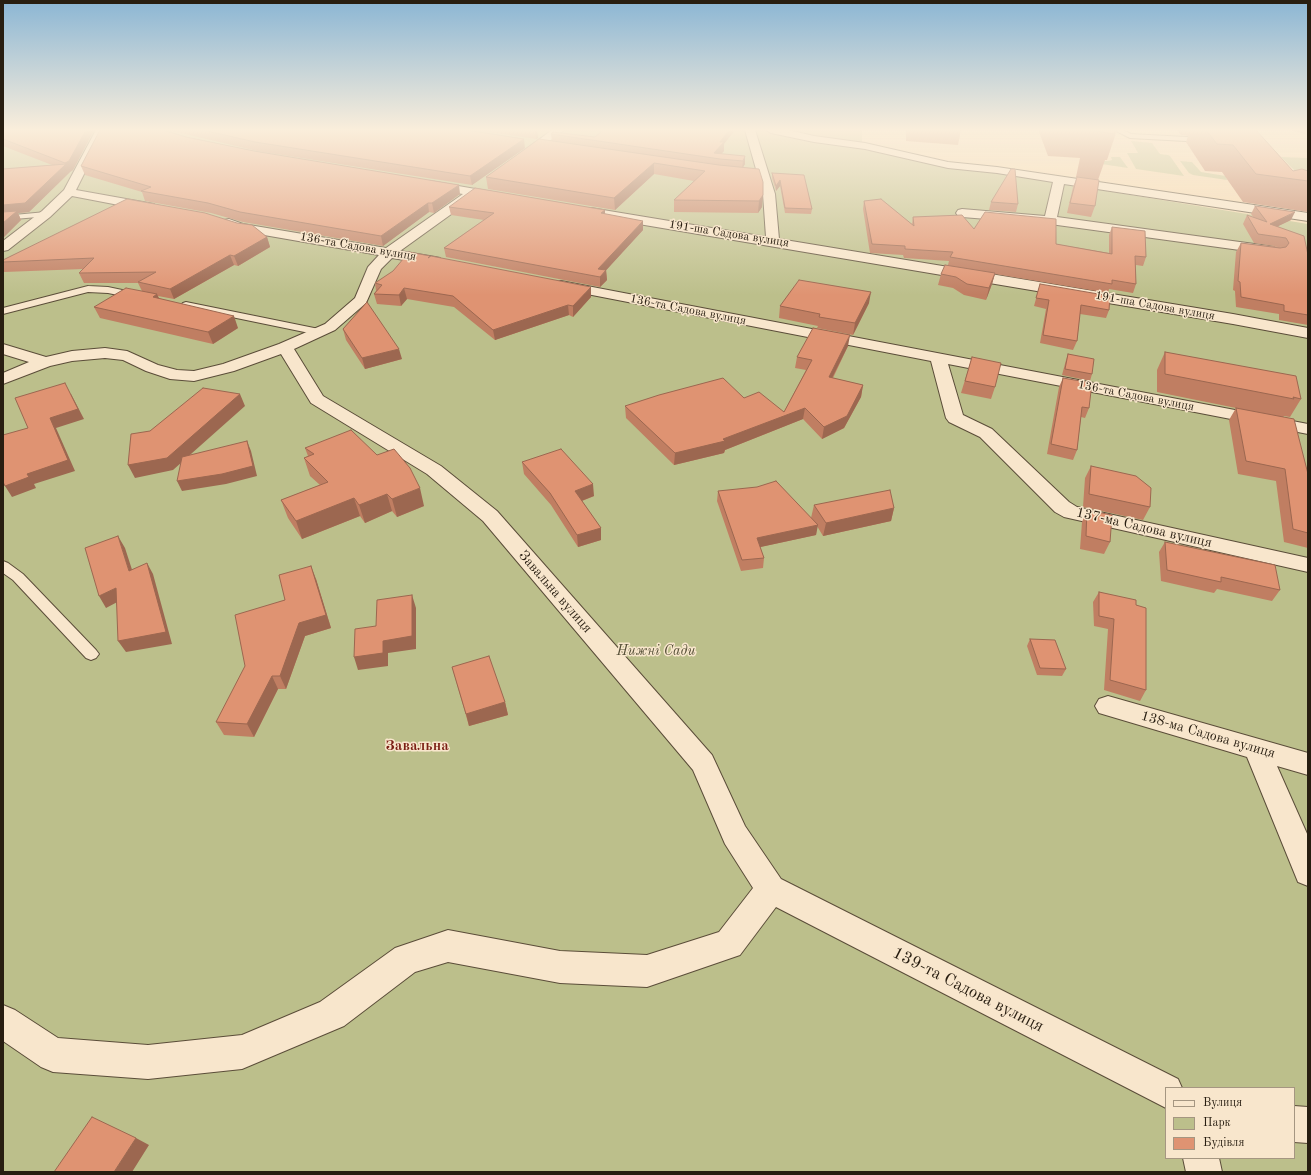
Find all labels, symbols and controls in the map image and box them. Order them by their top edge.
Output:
street label: 191-ша Садова вулиця [668,217,790,251]
street label: 136-та Садова вулиця [299,230,417,264]
street label: 191-ша Садова вулиця [1094,288,1216,324]
street label: 136-та Садова вулиця [629,292,747,328]
street label: 136-та Садова вулиця [1077,378,1195,414]
street label: 137-ма Садова вулиця [1074,504,1214,552]
street label: Завальна вулиця [515,547,595,637]
park label: Нижні Сади [617,643,695,659]
street label: 138-ма Садова вулиця [1139,708,1277,762]
district label: Завальна [385,737,449,755]
street label: 139-та Садова вулиця [889,943,1047,1037]
legend [1165,1087,1295,1159]
text: Вулиця [1203,1097,1242,1109]
text: Парк [1203,1117,1231,1129]
text: Будівля [1203,1137,1245,1149]

